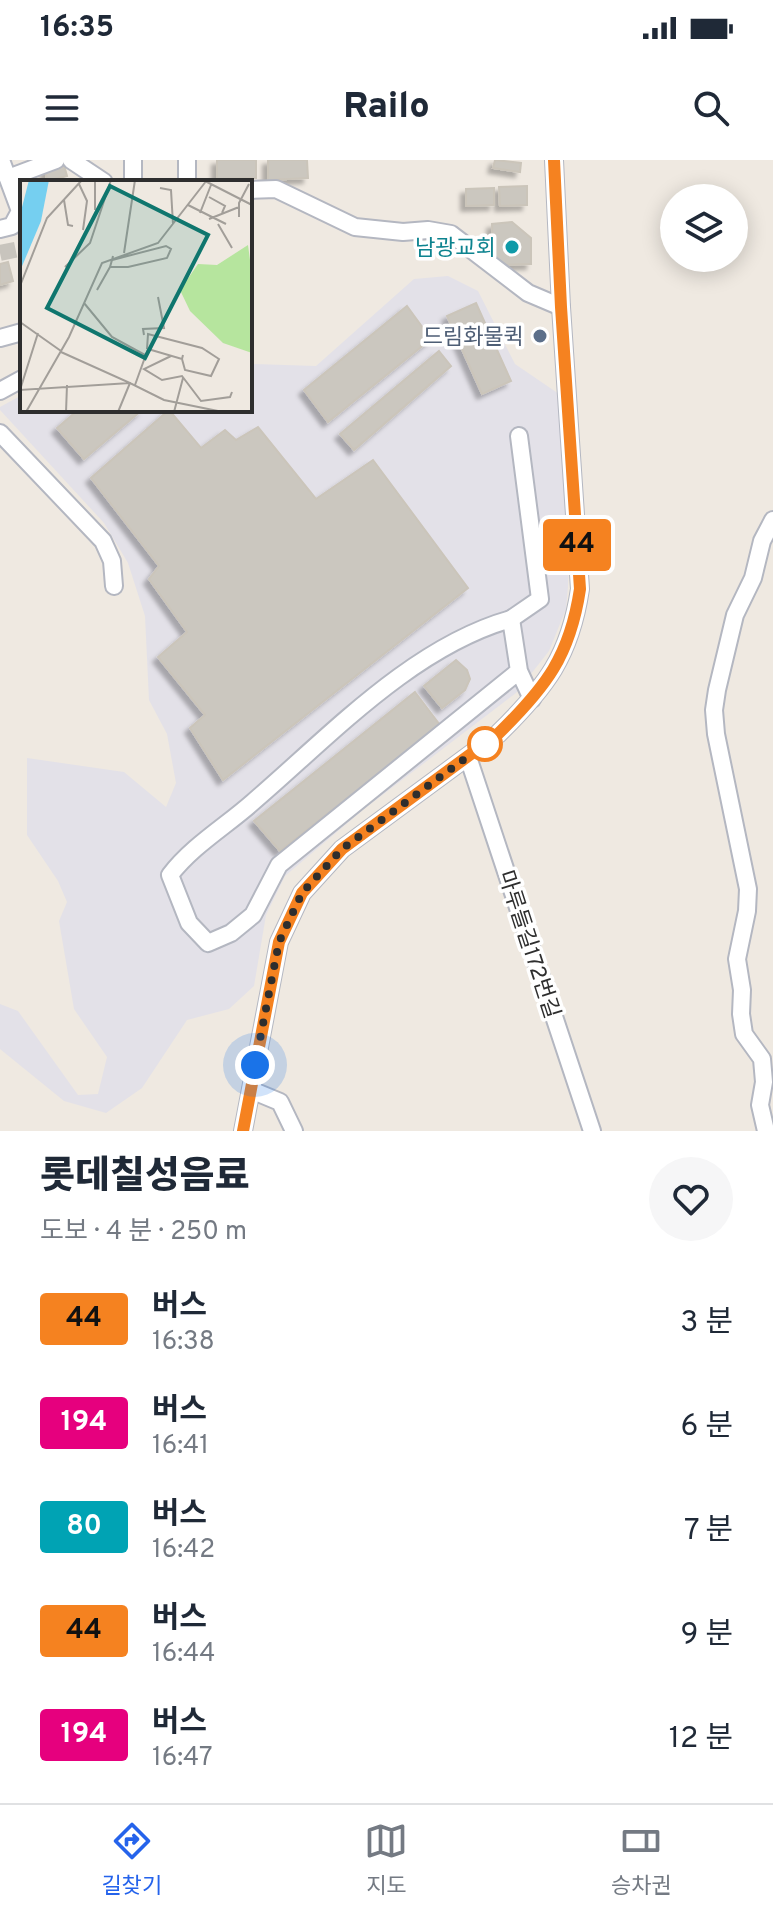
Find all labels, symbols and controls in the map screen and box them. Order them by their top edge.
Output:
text: 16:35 [40,10,114,47]
text: Railo [343,85,430,131]
icon: menu [40,86,84,130]
icon: search [689,86,733,130]
inset map [20,180,252,412]
map controls [660,184,748,272]
button: layers [660,184,748,272]
place label: 남광교회 [415,236,496,263]
marker: 남광교회 [503,238,521,256]
place label: 드림화물퀵 [423,325,524,352]
marker: 드림화물퀵 [531,327,549,345]
line badge: 44 [541,519,613,571]
text: 44 [559,527,595,563]
unlabelled marker [468,727,502,761]
street label: 마루들길172번길 [491,867,564,1022]
your location [235,1045,275,1085]
text: 롯데칠성음료 [40,1154,250,1203]
button: heart [649,1157,733,1241]
text: 도보 · 4 분 · 250 m [40,1216,247,1249]
text: 버스 [152,1289,207,1326]
text: 44 [66,1301,102,1337]
text: 3 분 [680,1305,733,1342]
text: 16:38 [152,1326,215,1359]
text: 버스 [152,1393,207,1430]
text: 194 [61,1405,107,1441]
text: 6 분 [680,1409,733,1446]
text: 16:41 [152,1430,209,1463]
text: 버스 [152,1497,207,1534]
text: 80 [66,1509,102,1545]
text: 7 분 [684,1513,733,1550]
text: 16:42 [152,1534,215,1567]
text: 버스 [152,1601,207,1638]
text: 44 [66,1613,102,1649]
text: 9 분 [680,1617,733,1654]
text: 16:44 [152,1638,215,1671]
text: 버스 [152,1705,207,1742]
text: 194 [61,1717,107,1753]
text: 12 분 [669,1721,733,1758]
text: 16:47 [152,1742,213,1775]
tab: 길찾기 [101,1819,162,1901]
tab: 지도 [364,1819,408,1901]
tab: 승차권 [611,1819,672,1901]

